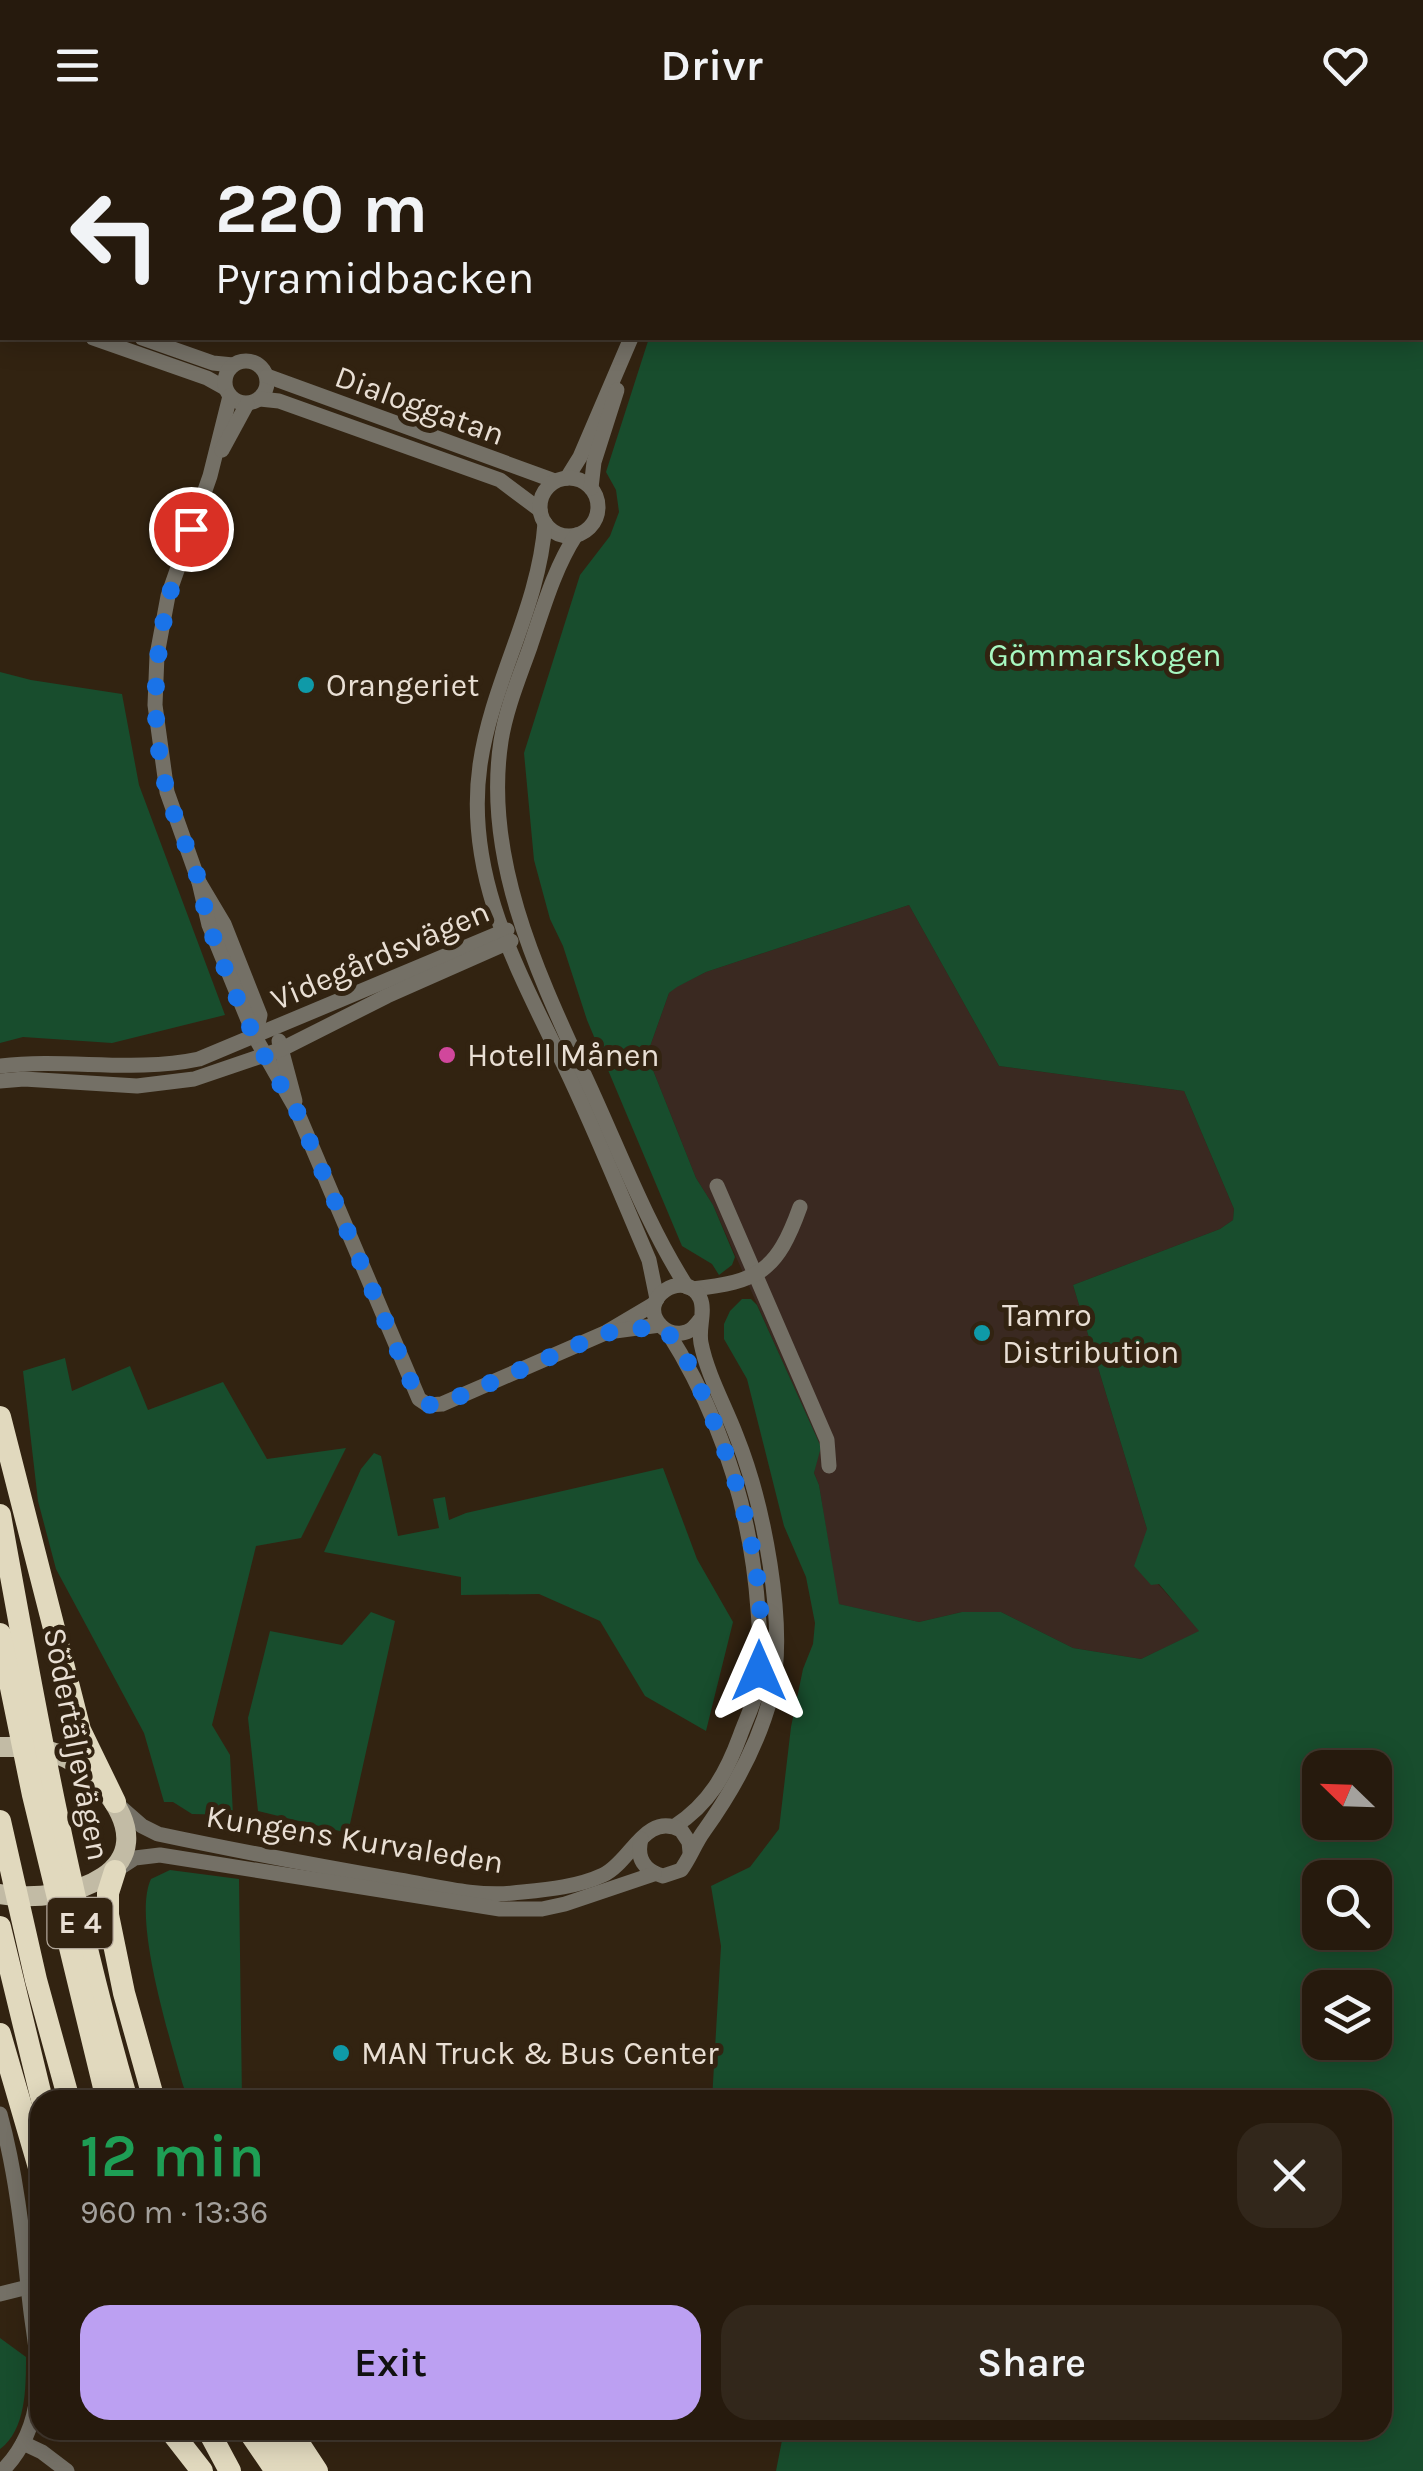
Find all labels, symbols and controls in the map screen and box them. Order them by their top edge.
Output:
icon: menu [50,38,105,93]
icon: heart [1318,38,1373,93]
text: Drivr [660,39,763,91]
text: 220 m [215,168,428,250]
icon: left [50,170,180,300]
text: Pyramidbacken [215,252,534,304]
street label: Dialoggatan [330,358,510,453]
pin [149,487,234,572]
icon: arrive [164,502,219,557]
park label: Gömmarskogen [988,637,1222,674]
place label: Orangeriet [326,667,479,704]
marker: Orangeriet [295,674,317,696]
street label: Videgårdsvägen [266,893,495,1018]
place label: Hotell Månen [467,1037,660,1074]
marker: Hotell Månen [436,1044,458,1066]
place label: Tamro Distribution [1002,1297,1179,1371]
marker: Tamro Distribution [971,1322,993,1344]
position arrow [707,1619,811,1723]
street label: Södertäljevägen [36,1625,117,1864]
north arrow [1302,1750,1392,1840]
map controls [1302,1750,1392,2060]
street label: Kungens Kurvaleden [204,1798,506,1881]
button: search [1302,1860,1392,1950]
road number: E 4 [48,1898,112,1948]
button: layers [1302,1970,1392,2060]
place label: MAN Truck & Bus Center [361,2035,719,2072]
marker: MAN Truck & Bus Center [330,2042,352,2064]
text: 12 min [80,2121,265,2191]
button: close [1237,2123,1342,2228]
text: 960 m · 13:36 [80,2194,268,2231]
button: Exit [80,2305,701,2420]
button: Share [721,2305,1342,2420]

